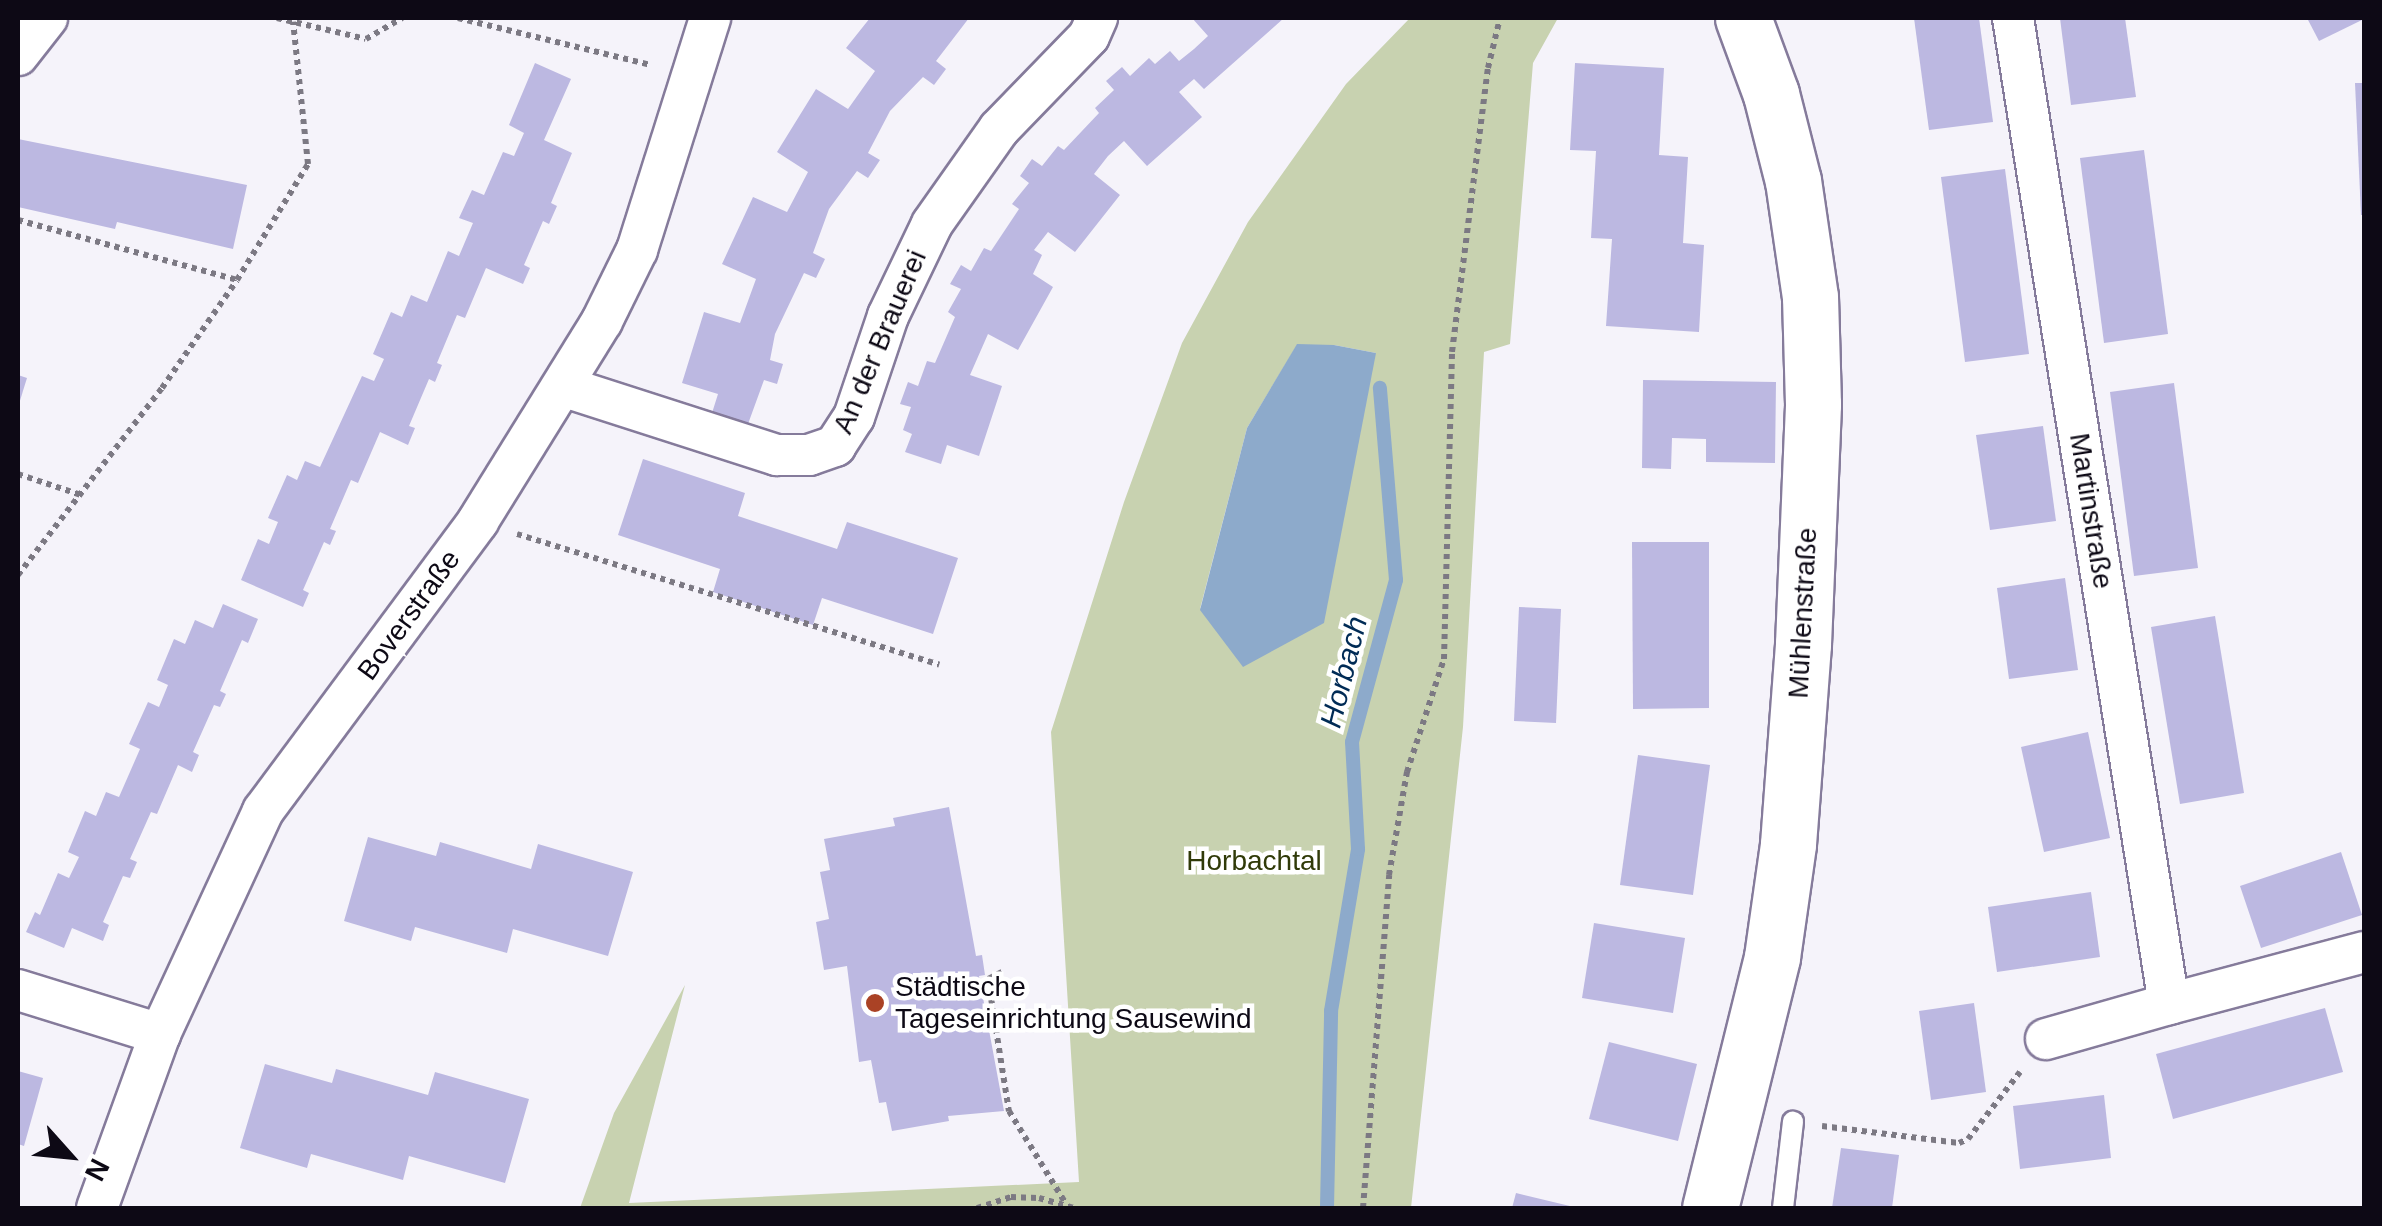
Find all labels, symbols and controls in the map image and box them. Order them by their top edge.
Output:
street label: An der Brauerei [826,245,934,439]
street label: Martinstraße [2062,431,2120,591]
street label: Mühlenstraße [1782,527,1824,699]
street label: Boverstraße [351,543,467,687]
water label: Horbach [1313,613,1375,731]
park label: Horbachtal [1186,844,1322,878]
place label: Städtische Tageseinrichtung Sausewind [895,970,1251,1036]
marker: Städtische Tageseinrichtung Sausewind [864,992,886,1014]
north arrow [20,1106,120,1206]
text: N [79,1154,116,1186]

